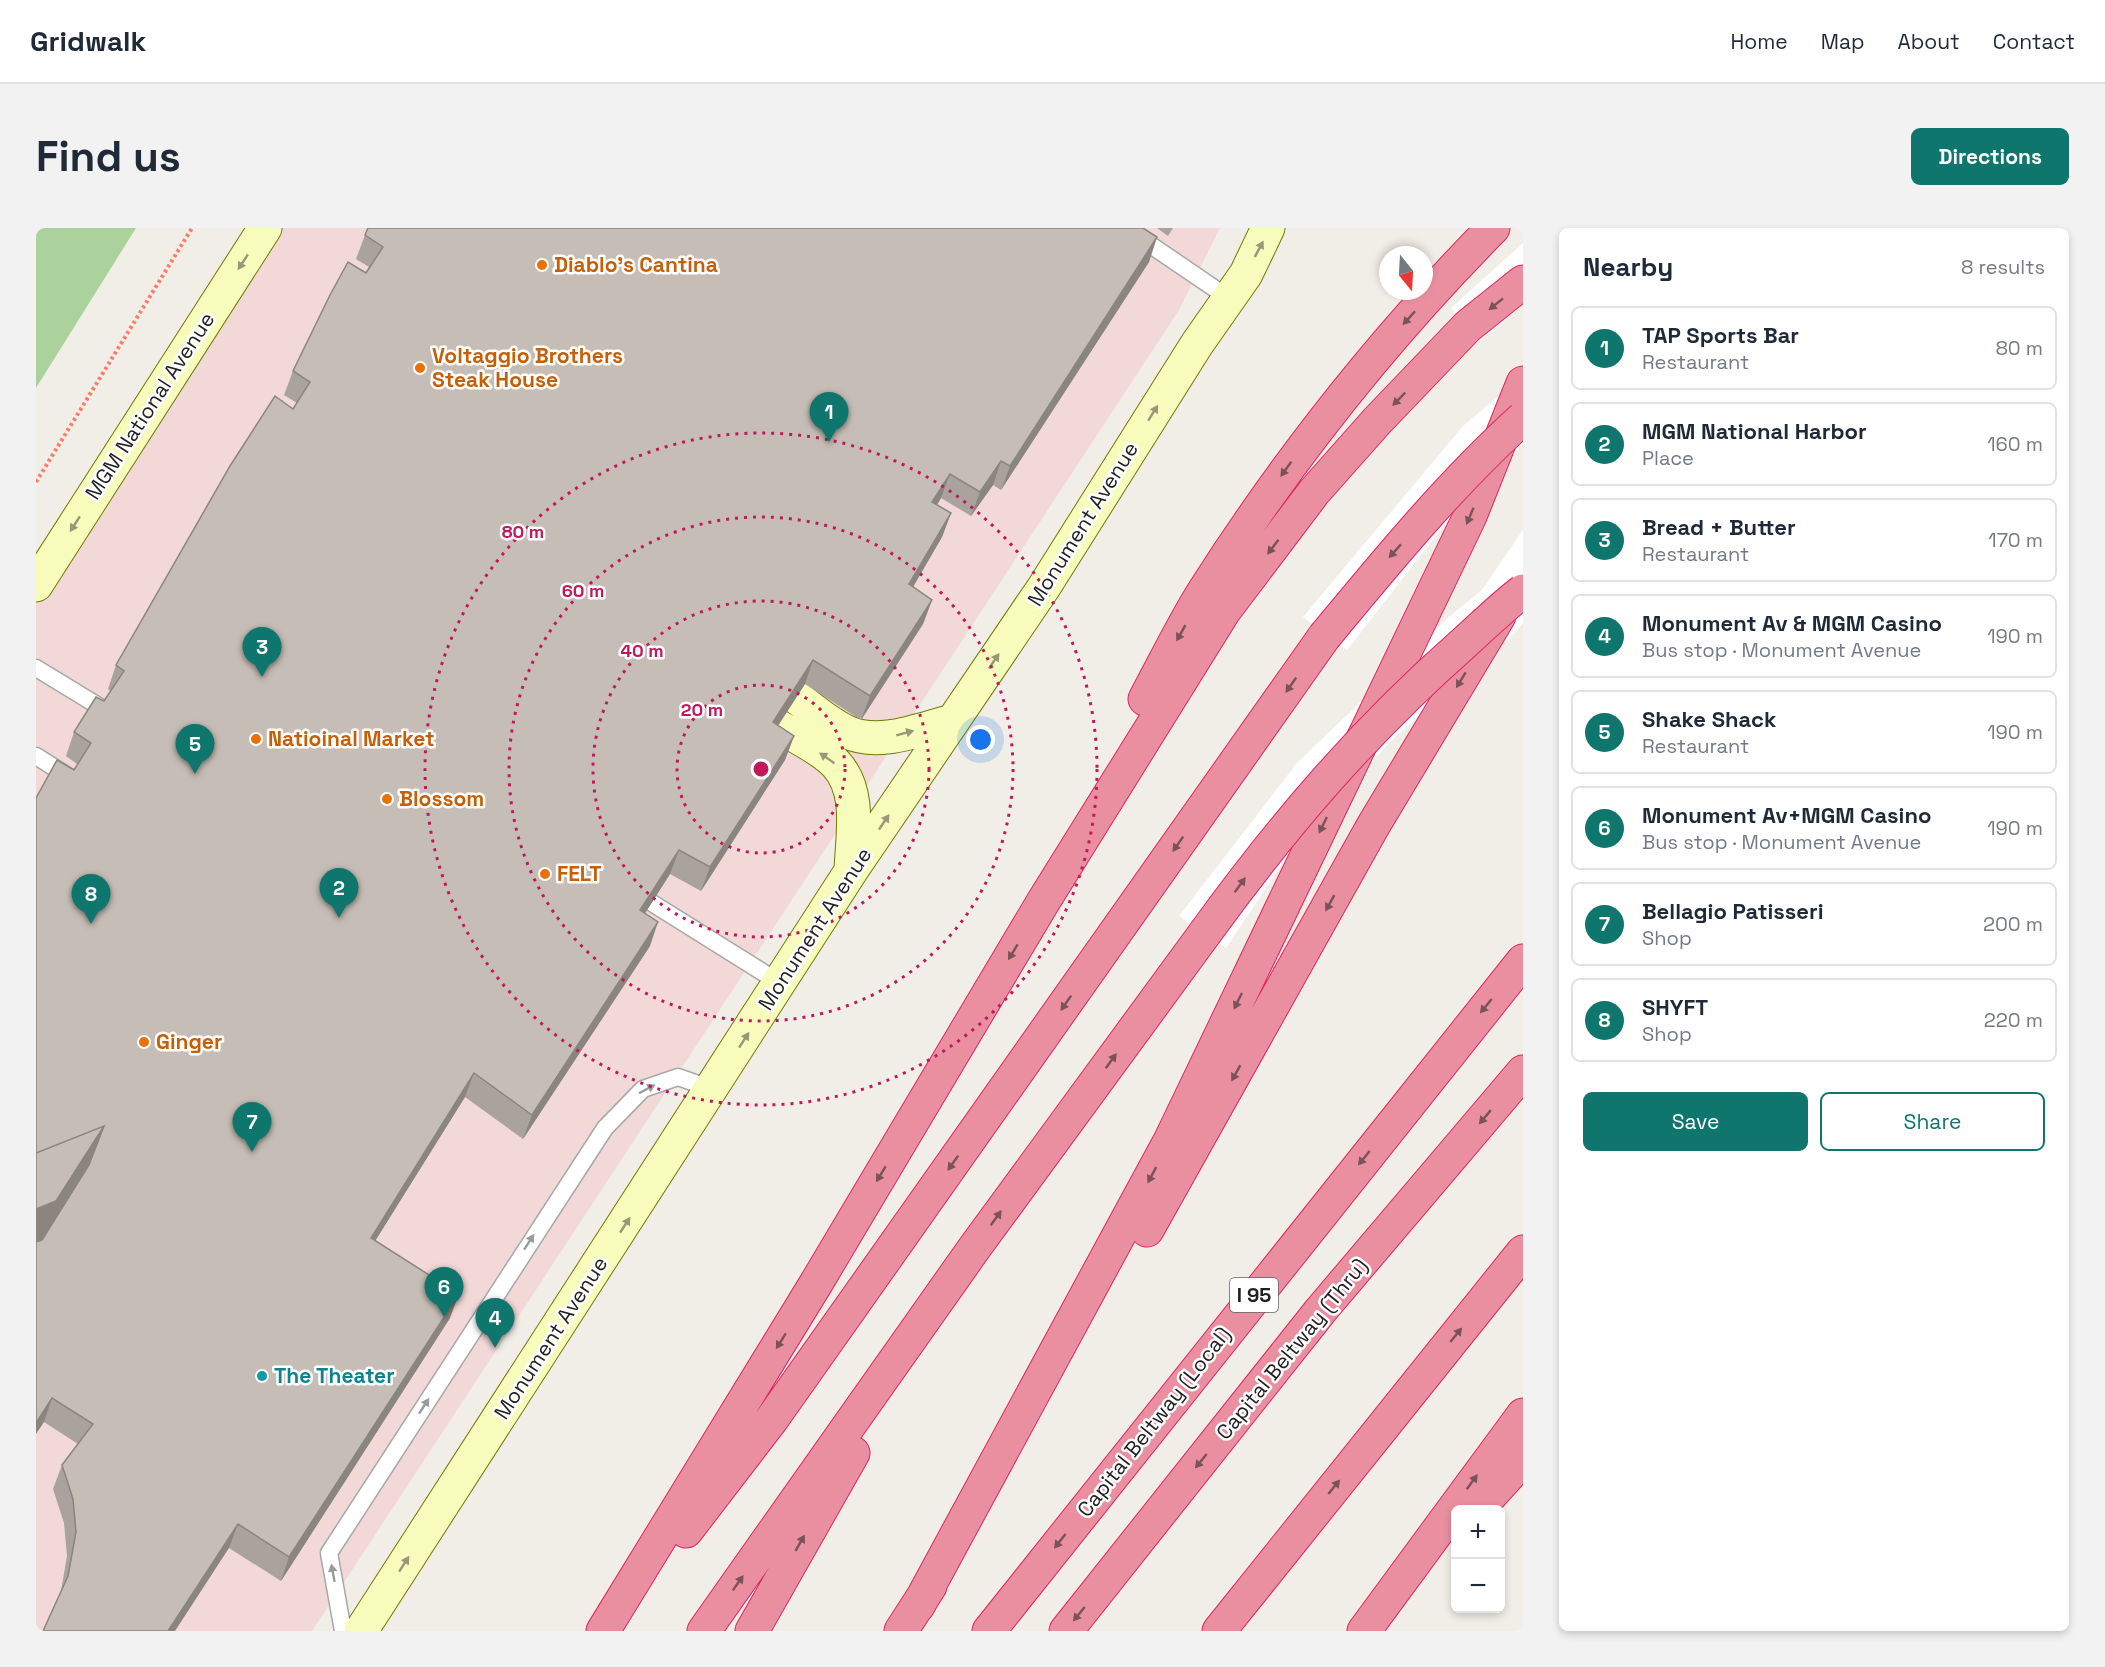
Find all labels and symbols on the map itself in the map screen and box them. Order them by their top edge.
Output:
one-way arrow [1254,241,1263,258]
north arrow [1379,246,1433,300]
place label: Diablo's Cantina [554,251,718,278]
one-way arrow [237,254,248,270]
marker: Diablo's Cantina [535,258,549,272]
one-way arrow [1488,298,1503,310]
street label: MGM National Avenue [79,307,220,505]
one-way arrow [1403,311,1417,325]
place label: Voltaggio Brothers Steak House [432,342,623,393]
marker: Voltaggio Brothers Steak House [413,361,427,375]
one-way arrow [1392,391,1406,405]
pin: 1 [810,392,848,442]
one-way arrow [1148,405,1159,421]
street label: Monument Avenue [1021,437,1144,611]
one-way arrow [1280,461,1292,477]
one-way arrow [1465,508,1475,526]
one-way arrow [70,516,81,532]
text: 80 m [502,520,544,543]
one-way arrow [1266,539,1279,555]
one-way arrow [1389,543,1402,558]
text: 60 m [562,579,604,602]
one-way arrow [1176,625,1186,642]
pin: 3 [242,628,282,677]
text: 40 m [620,639,664,662]
one-way arrow [988,653,999,669]
one-way arrow [1455,672,1466,688]
one-way arrow [1285,676,1297,692]
text: 20 m [681,698,723,721]
pin: 5 [176,724,214,774]
place label: Natioinal Market [268,725,435,752]
your location [966,725,995,754]
one-way arrow [897,728,915,737]
marker: Natioinal Market [249,732,263,746]
one-way arrow [820,752,836,764]
centre of rings [751,759,771,779]
place label: Blossom [399,785,484,812]
marker: Blossom [380,792,394,806]
one-way arrow [878,815,890,831]
one-way arrow [1319,817,1328,834]
one-way arrow [1173,836,1184,852]
street label: Monument Avenue [752,842,877,1015]
place label: FELT [557,860,602,887]
marker: FELT [538,867,552,881]
pin: 2 [320,868,358,918]
pin: 8 [72,874,110,924]
one-way arrow [1234,878,1246,894]
one-way arrow [1325,895,1336,911]
one-way arrow [1007,944,1018,960]
one-way arrow [1234,992,1243,1009]
one-way arrow [1060,995,1072,1011]
one-way arrow [1479,998,1492,1014]
place label: Ginger [156,1028,222,1055]
one-way arrow [738,1032,749,1048]
marker: Ginger [137,1035,151,1049]
one-way arrow [1105,1053,1117,1068]
one-way arrow [1230,1065,1241,1081]
one-way arrow [639,1084,656,1094]
pin: 7 [232,1102,272,1152]
one-way arrow [1479,1109,1492,1124]
one-way arrow [1357,1150,1370,1166]
one-way arrow [947,1154,959,1170]
one-way arrow [876,1166,886,1183]
one-way arrow [1147,1167,1157,1184]
one-way arrow [990,1211,1002,1227]
one-way arrow [619,1217,631,1233]
one-way arrow [523,1234,534,1250]
street label: Monument Avenue [488,1251,613,1424]
street label: Capital Beltway (Thru) [1210,1252,1373,1445]
pin: 6 [424,1268,464,1317]
road number: I 95 [1230,1278,1278,1312]
pin: 4 [476,1298,514,1348]
street label: Capital Beltway (Local) [1071,1321,1236,1522]
one-way arrow [1450,1327,1463,1343]
one-way arrow [775,1333,786,1349]
place label: The Theater [274,1362,395,1389]
marker: The Theater [255,1369,269,1383]
one-way arrow [418,1398,429,1415]
one-way arrow [1195,1454,1207,1469]
one-way arrow [1466,1474,1478,1490]
one-way arrow [1327,1479,1340,1495]
one-way arrow [1053,1533,1066,1549]
one-way arrow [795,1535,806,1551]
one-way arrow [399,1556,410,1572]
one-way arrow [328,1564,337,1583]
one-way arrow [732,1576,744,1592]
one-way arrow [1073,1606,1086,1622]

